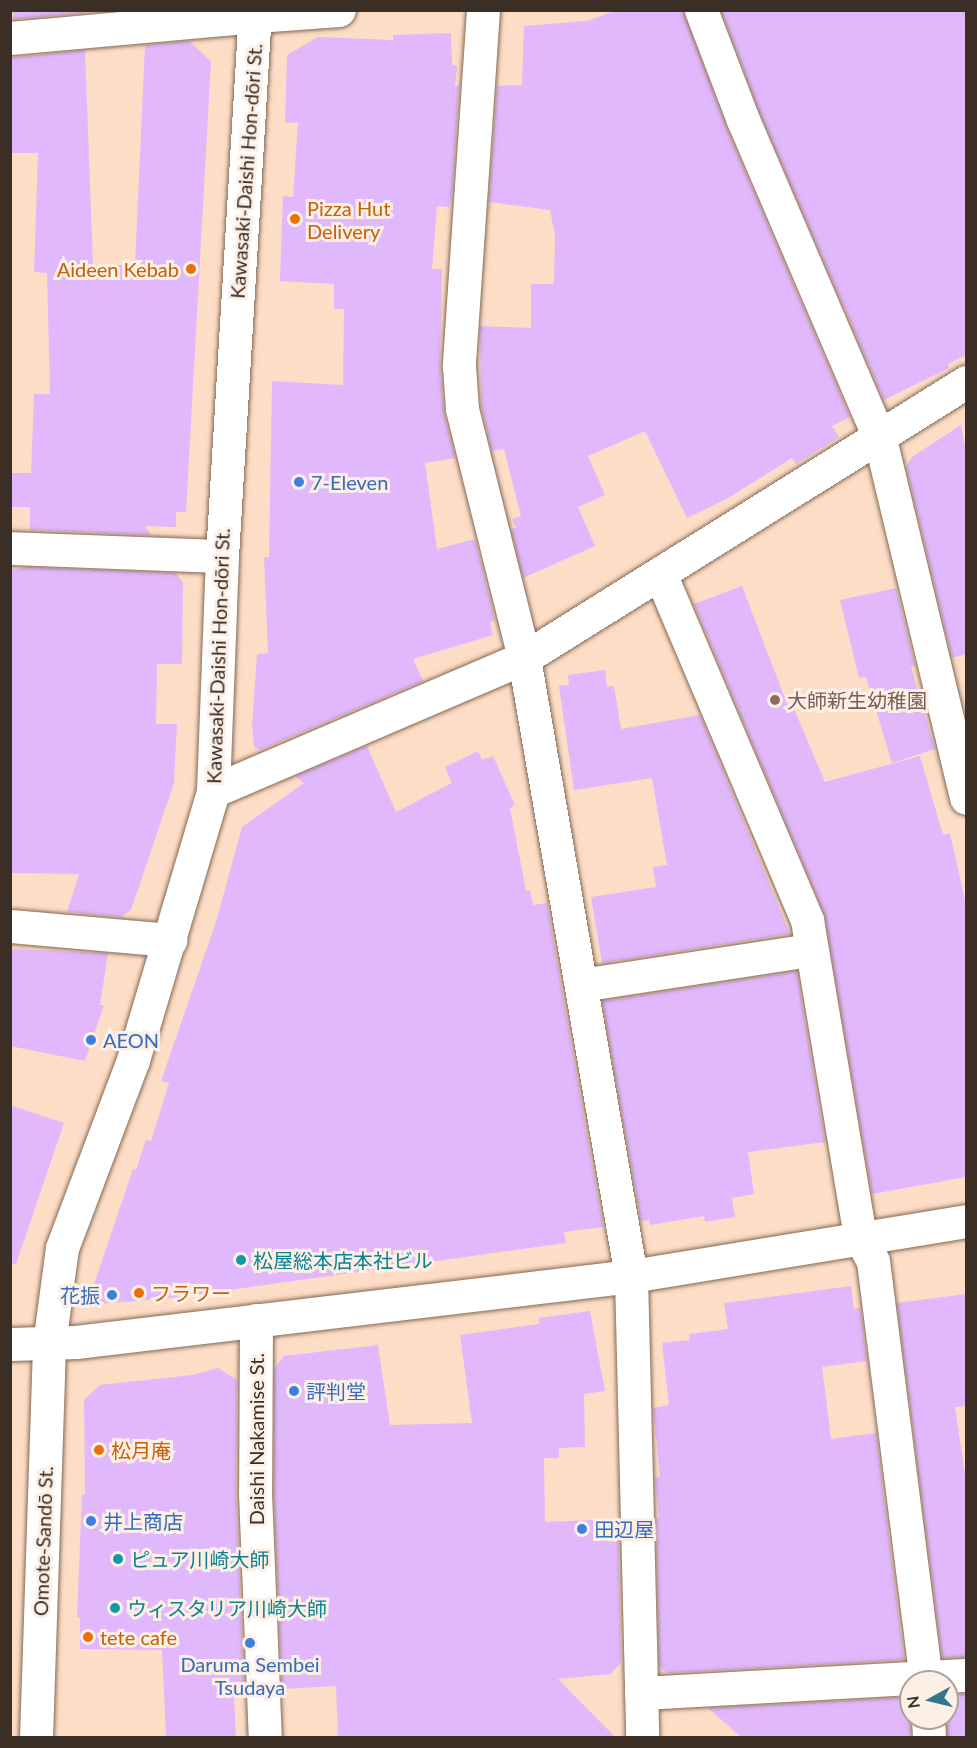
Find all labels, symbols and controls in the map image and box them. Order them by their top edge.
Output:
street label: Kawasaki-Daishi Hon-dōri St. [225,43,267,299]
place label: Pizza Hut Delivery [307,196,390,243]
marker: Pizza Hut Delivery [288,212,302,226]
place label: Aideen Kebab [57,257,179,281]
marker: Aideen Kebab [184,262,198,276]
place label: 7-Eleven [311,470,388,494]
marker: 7-Eleven [292,475,306,489]
street label: Kawasaki-Daishi Hon-dōri St. [202,528,234,784]
place label: 大師新生幼稚園 [787,688,927,712]
marker: 大師新生幼稚園 [768,693,782,707]
place label: AEON [103,1028,159,1052]
marker: AEON [84,1033,98,1047]
place label: 松屋総本店本社ビル [253,1248,433,1272]
marker: 松屋総本店本社ビル [234,1253,248,1267]
place label: フラワー [151,1281,231,1305]
place label: 花振 [60,1283,100,1307]
marker: フラワー [132,1286,146,1300]
marker: 花振 [105,1288,119,1302]
street label: Daishi Nakamise St. [244,1353,268,1525]
place label: 評判堂 [306,1379,366,1403]
marker: 評判堂 [287,1384,301,1398]
place label: 松月庵 [111,1438,171,1462]
marker: 松月庵 [92,1443,106,1457]
street label: Omote-Sandō St. [28,1465,58,1617]
place label: 井上商店 [103,1509,183,1533]
marker: 井上商店 [84,1514,98,1528]
place label: 田辺屋 [594,1517,654,1541]
marker: 田辺屋 [575,1522,589,1536]
place label: ピュア川崎大師 [130,1547,270,1571]
marker: ピュア川崎大師 [111,1552,125,1566]
place label: ウィスタリア川崎大師 [127,1596,327,1620]
marker: ウィスタリア川崎大師 [108,1601,122,1615]
place label: tete cafe [100,1625,177,1649]
marker: tete cafe [81,1630,95,1644]
marker: Daruma Sembei Tsudaya [243,1636,257,1650]
place label: Daruma Sembei Tsudaya [180,1652,320,1699]
north arrow [899,1670,959,1730]
text: N [902,1695,923,1710]

